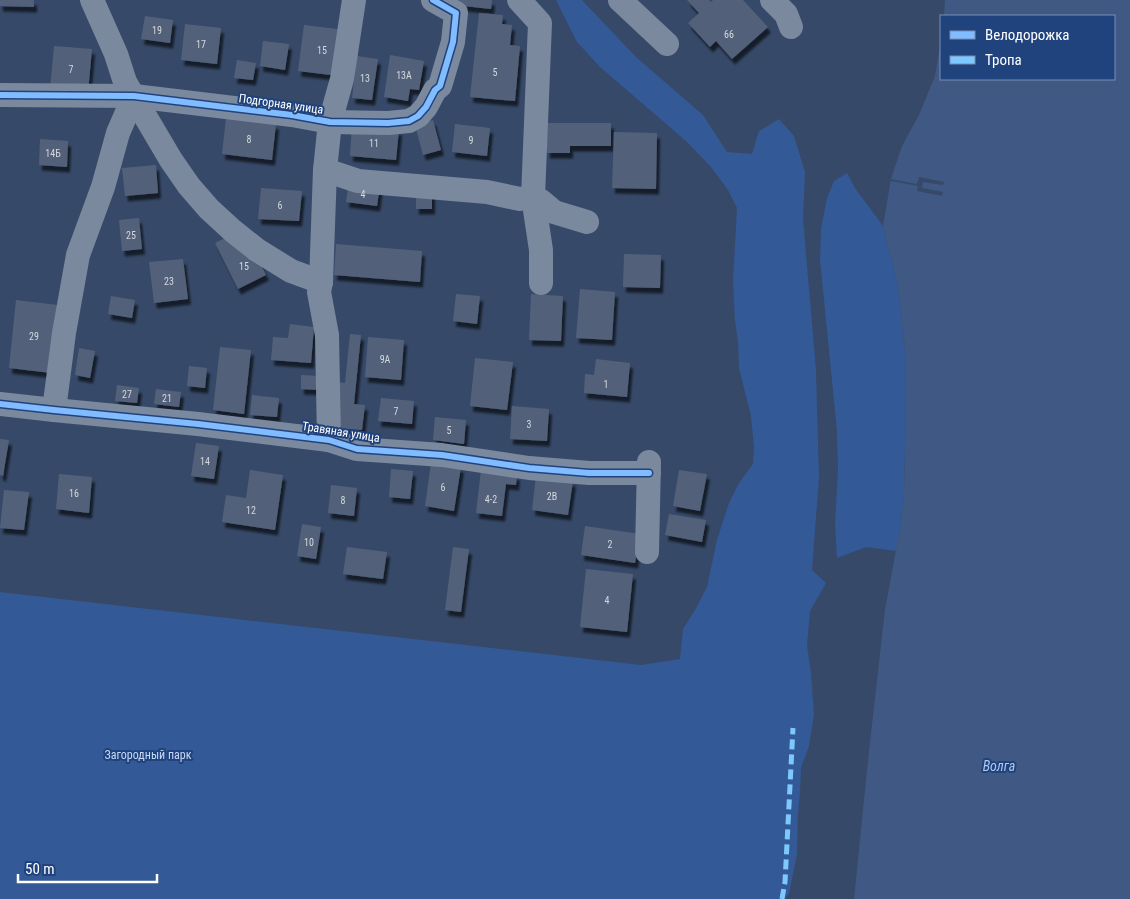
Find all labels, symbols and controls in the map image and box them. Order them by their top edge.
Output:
legend [940,15,1115,80]
house number: 19 [152,25,162,36]
text: Велодорожка [985,26,1070,44]
house number: 66 [724,29,734,40]
house number: 17 [196,39,206,50]
house number: 15 [317,45,327,56]
text: Тропа [985,51,1022,69]
house number: 7 [69,64,74,75]
house number: 5 [493,67,498,78]
house number: 13А [396,70,412,81]
house number: 13 [360,73,370,84]
street label: Подгорная улица [238,91,324,117]
house number: 8 [247,134,252,145]
house number: 9 [469,135,474,146]
house number: 11 [369,138,379,149]
house number: 14Б [45,148,61,159]
house number: 4 [361,189,366,200]
house number: 6 [278,200,283,211]
house number: 25 [126,230,136,241]
house number: 15 [239,261,249,272]
house number: 23 [164,276,174,287]
house number: 29 [29,331,39,342]
house number: 9А [380,354,391,365]
house number: 1 [604,379,608,390]
house number: 27 [122,389,132,400]
house number: 21 [162,393,172,404]
house number: 7 [394,406,399,417]
street label: Травяная улица [301,419,381,445]
house number: 3 [527,419,532,430]
house number: 5 [447,425,452,436]
house number: 14 [200,456,210,467]
house number: 6 [441,482,446,493]
house number: 16 [69,488,79,499]
house number: 2В [547,491,557,502]
house number: 4-2 [485,494,497,505]
house number: 8 [341,495,346,506]
house number: 12 [246,505,256,516]
house number: 10 [304,537,314,548]
house number: 2 [608,539,613,550]
house number: 4 [605,595,610,606]
park label: Загородный парк [105,748,192,762]
water label: Волга [983,758,1015,774]
scale bar [18,852,156,884]
text: 50 m [25,860,55,878]

